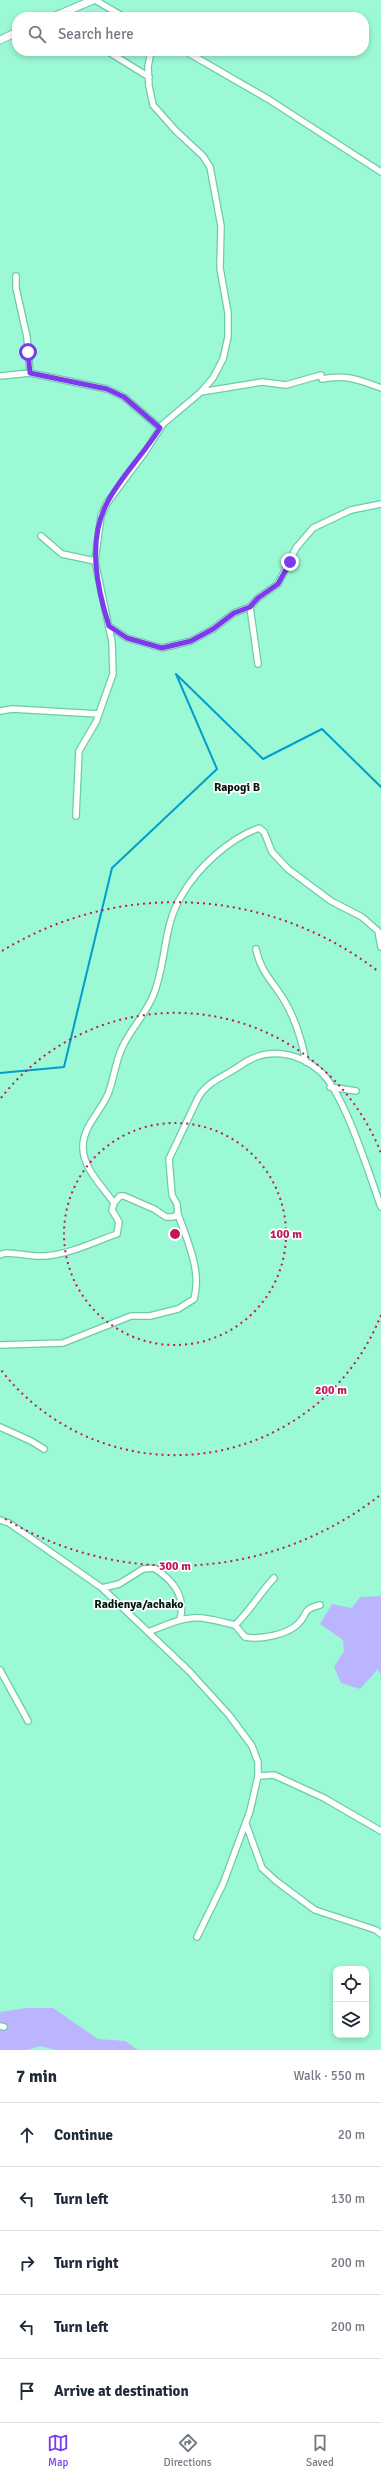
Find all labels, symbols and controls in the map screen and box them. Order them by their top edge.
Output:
search box [12,12,369,56]
icon: search [26,23,48,45]
text: Search here [58,25,134,43]
route start [19,343,37,361]
route end [281,553,299,571]
district label: Rapogi B [214,780,260,795]
centre of rings [168,1227,182,1241]
text: 100 m [270,1227,302,1242]
text: 200 m [315,1383,347,1398]
text: 300 m [159,1559,191,1574]
district label: Radienya/achako [94,1597,184,1612]
map controls [333,1966,369,2038]
button: locate [333,1966,369,2002]
button: layers [333,2002,369,2038]
text: 7 min [16,2066,57,2087]
text: Walk · 550 m [294,2068,365,2084]
icon: ahead [16,2124,38,2146]
text: Continue [54,2126,113,2144]
text: 20 m [338,2127,365,2143]
icon: left [16,2188,38,2210]
text: Turn left [54,2190,108,2208]
text: 130 m [331,2191,365,2207]
icon: right [16,2252,38,2274]
text: Turn right [54,2254,119,2272]
text: 200 m [331,2255,365,2271]
icon: left [16,2316,38,2338]
text: Turn left [54,2318,108,2336]
text: 200 m [331,2319,365,2335]
icon: arrive [16,2380,38,2402]
text: Arrive at destination [54,2382,189,2400]
tab: Map [47,2432,69,2469]
tab: Directions [164,2432,212,2469]
tab: Saved [306,2432,334,2469]

